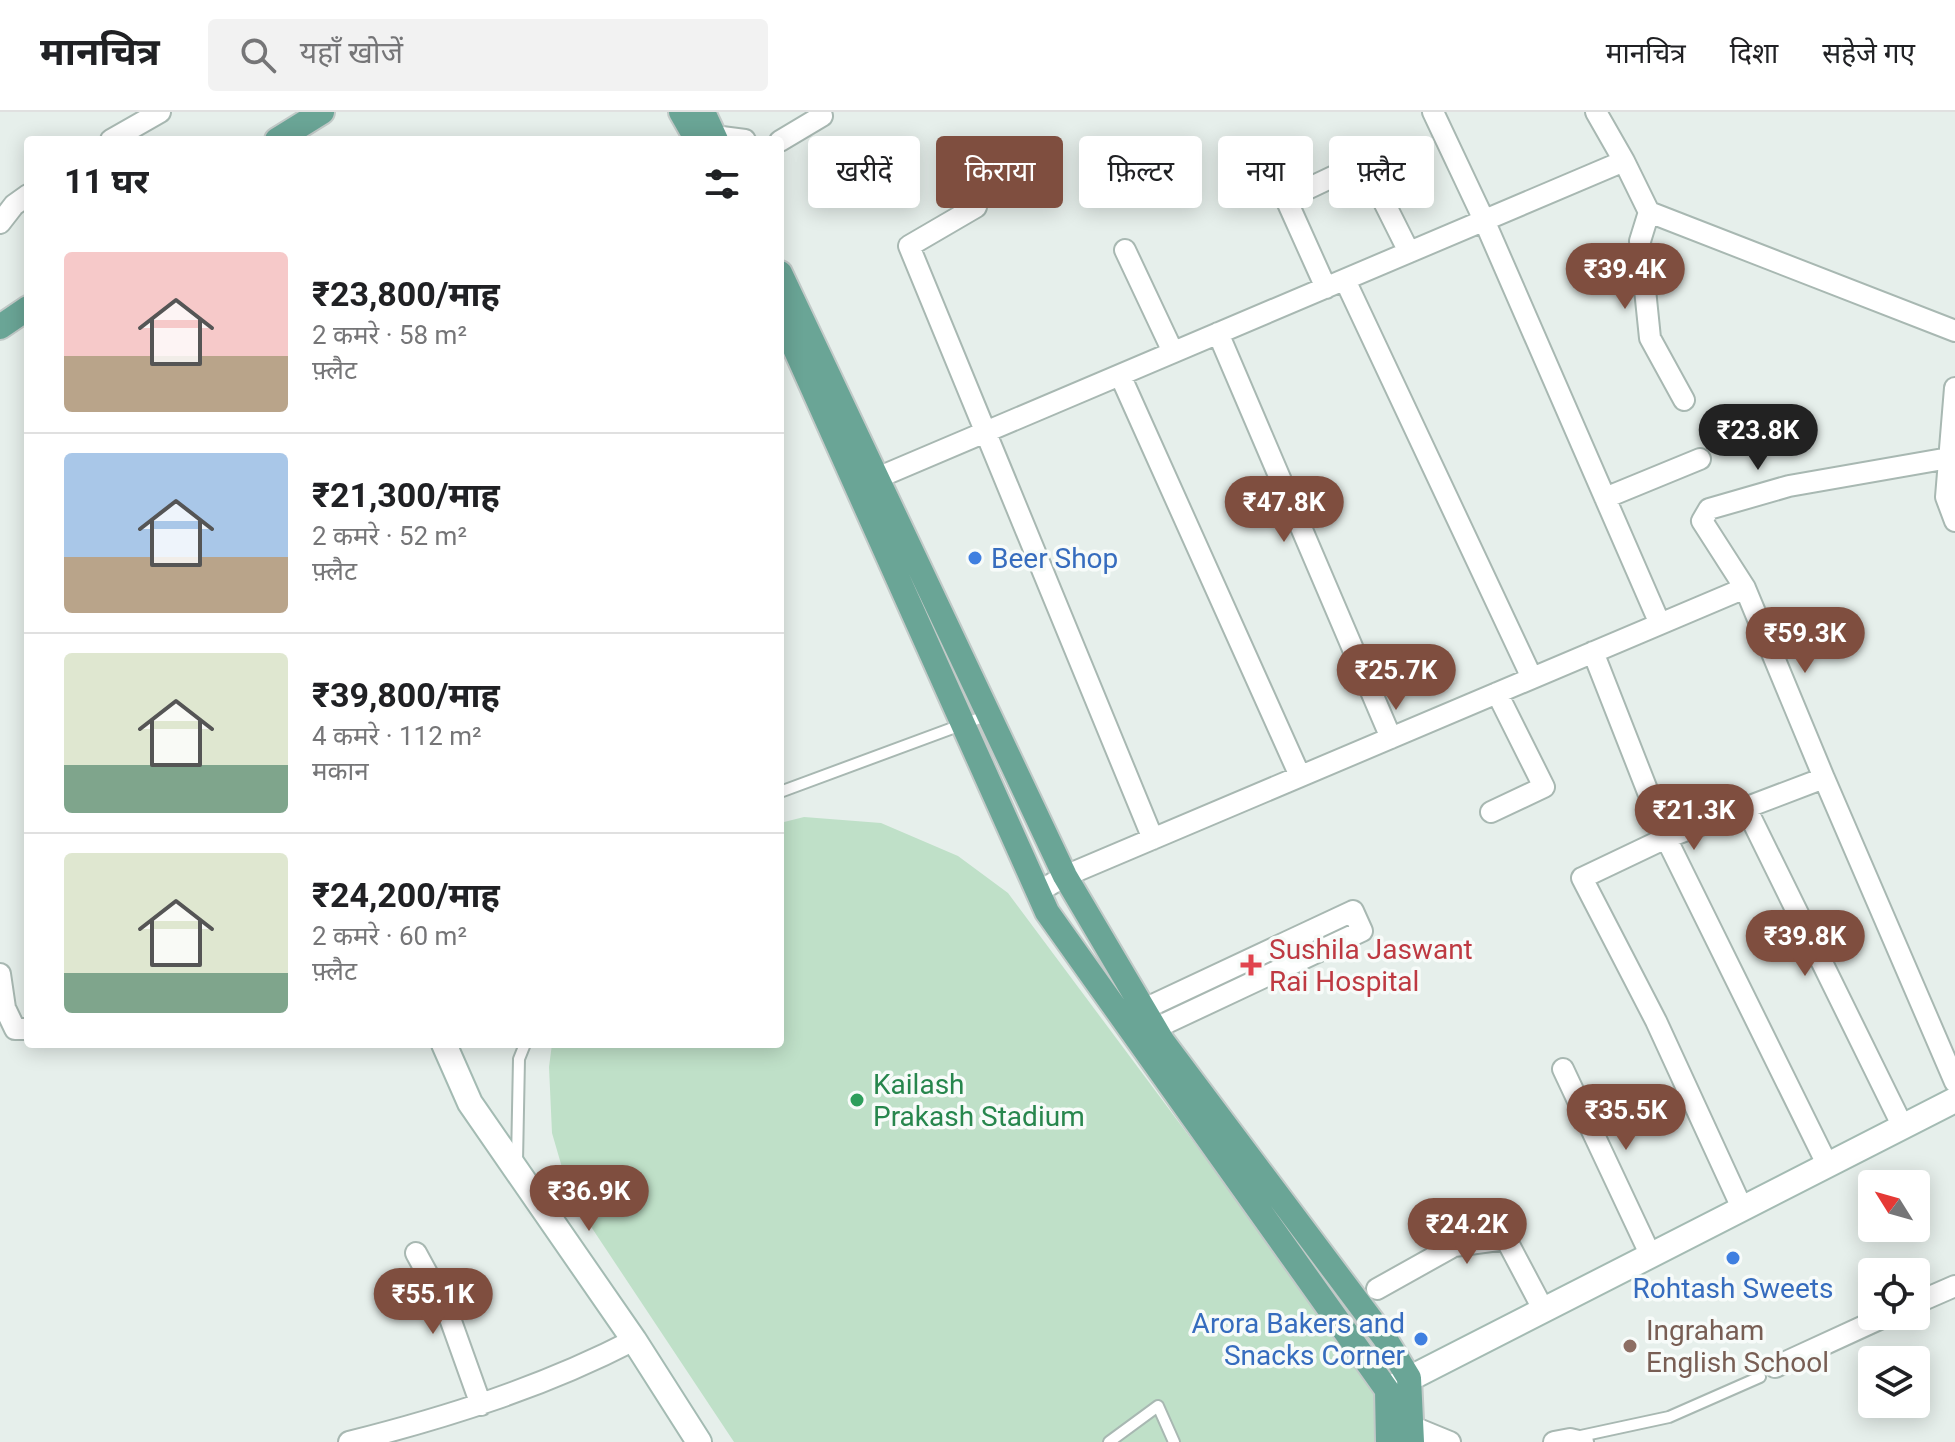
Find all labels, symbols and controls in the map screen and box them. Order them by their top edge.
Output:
search box [208,19,768,91]
text: मानचित्र [40,30,160,74]
icon: search [236,33,280,77]
text: यहाँ खोजें [300,35,403,70]
text: मानचित्र [1606,37,1686,70]
text: दिशा [1730,37,1778,70]
text: सहेजे गए [1822,37,1915,70]
chip: खरीदें [808,136,920,208]
chip: किराया [936,136,1063,208]
chip: फ़िल्टर [1079,136,1202,208]
chip: नया [1218,136,1313,208]
chip: फ़्लैट [1329,136,1434,208]
text: 11 घर [64,161,149,201]
icon: filters [700,162,744,206]
pin: ₹39.4K [1560,243,1690,311]
text: ₹39.4K [1584,254,1666,284]
text: ₹23,800/माह [312,274,500,314]
icon: home [128,284,224,380]
text: 2 कमरे · 58 m² [312,320,467,350]
text: फ़्लैट [312,355,357,385]
pin: ₹23.8K [1693,404,1823,472]
text: ₹23.8K [1717,415,1799,445]
text: ₹21,300/माह [312,475,500,515]
pin: ₹47.8K [1219,476,1349,544]
icon: home [128,485,224,581]
text: ₹47.8K [1243,487,1325,517]
text: 2 कमरे · 52 m² [312,521,467,551]
place label: Beer Shop [991,542,1118,575]
marker: Beer Shop [966,549,984,567]
text: फ़्लैट [312,556,357,586]
pin: ₹59.3K [1740,607,1870,675]
text: ₹59.3K [1764,618,1846,648]
pin: ₹25.7K [1331,644,1461,712]
text: ₹25.7K [1355,655,1437,685]
text: ₹39,800/माह [312,675,500,715]
icon: home [128,685,224,781]
text: 4 कमरे · 112 m² [312,721,482,751]
text: मकान [312,756,369,786]
pin: ₹21.3K [1629,784,1759,852]
text: ₹21.3K [1653,795,1735,825]
text: ₹24,200/माह [312,875,500,915]
icon: home [128,885,224,981]
pin: ₹39.8K [1740,910,1870,978]
text: 2 कमरे · 60 m² [312,921,467,951]
text: ₹39.8K [1764,921,1846,951]
place label: Sushila Jaswant Rai Hospital [1269,933,1473,998]
marker: Sushila Jaswant Rai Hospital [1240,954,1262,976]
text: फ़्लैट [312,956,357,986]
place label: Kailash Prakash Stadium [873,1068,1085,1133]
pin: ₹35.5K [1561,1084,1691,1152]
marker: Kailash Prakash Stadium [848,1091,866,1109]
text: ₹35.5K [1585,1095,1667,1125]
pin: ₹36.9K [524,1165,654,1233]
north arrow [1858,1170,1930,1242]
map controls [1858,1170,1930,1418]
text: ₹36.9K [548,1176,630,1206]
pin: ₹24.2K [1402,1198,1532,1266]
text: ₹24.2K [1426,1209,1508,1239]
marker: Rohtash Sweets [1724,1249,1742,1267]
button: locate [1858,1258,1930,1330]
pin: ₹55.1K [368,1268,498,1336]
place label: Rohtash Sweets [1633,1272,1833,1305]
text: ₹55.1K [392,1279,474,1309]
place label: Arora Bakers and Snacks Corner [1192,1307,1406,1372]
place label: Ingraham English School [1646,1314,1829,1379]
marker: Arora Bakers and Snacks Corner [1412,1330,1430,1348]
marker: Ingraham English School [1621,1337,1639,1355]
button: layers [1858,1346,1930,1418]

